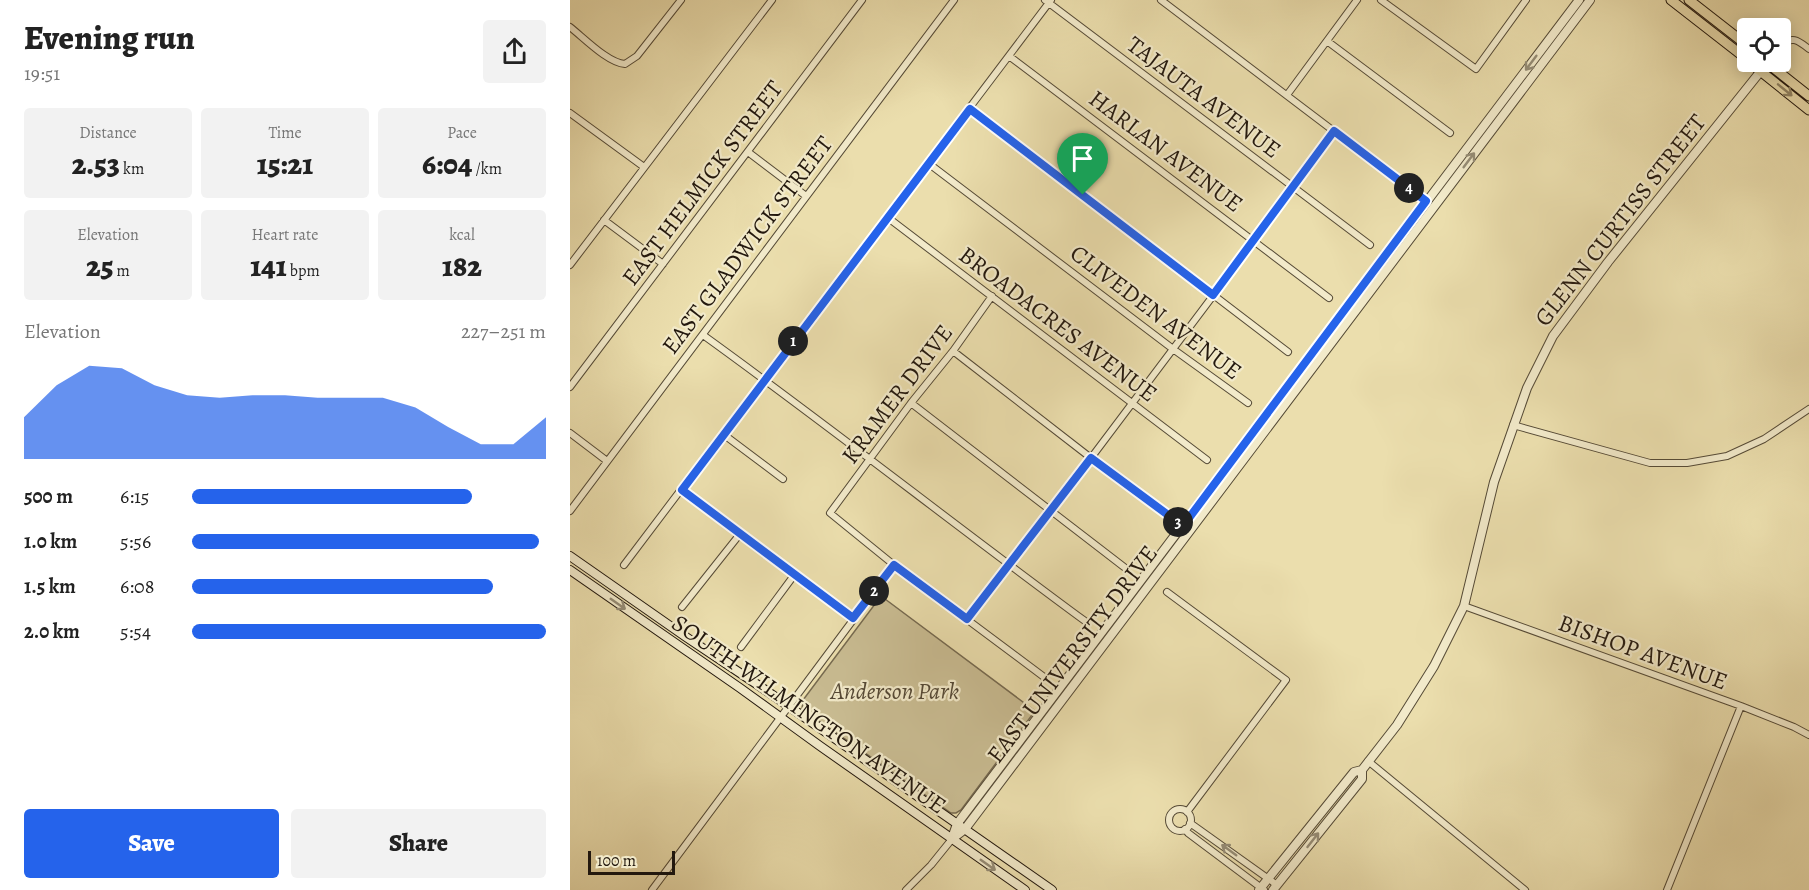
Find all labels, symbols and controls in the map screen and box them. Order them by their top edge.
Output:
text: Evening run [24,15,195,60]
map controls [1737,18,1791,72]
button: locate [1737,18,1791,72]
button: share [483,20,546,83]
street label: TAJAUTA AVENUE [1121,29,1287,165]
one-way arrow [1525,55,1538,71]
text: 19:51 [24,60,60,87]
street label: EAST HELMICK STREET [614,74,790,292]
street label: HARLAN AVENUE [1083,83,1249,219]
one-way arrow [1777,84,1793,97]
street label: GLENN CURTISS STREET [1527,107,1713,333]
text: Distance [79,122,137,144]
text: Time [268,122,302,144]
text: Pace [447,122,477,144]
street label: EAST GLADWICK STREET [654,129,840,361]
pin [1057,133,1108,195]
icon: arrive [1066,142,1099,175]
text: 2.53 [72,144,120,184]
text: 15:21 [257,144,313,184]
text: 6:04 [422,144,472,184]
one-way arrow [1462,152,1475,168]
text: km [120,158,144,180]
text: /km [472,158,502,180]
pin: 4 [1394,173,1424,203]
text: 4 [1405,177,1413,199]
text: Elevation [77,224,139,246]
text: Heart rate [252,224,318,246]
text: kcal [449,224,475,246]
street label: CLIVEDEN AVENUE [1064,237,1248,387]
street label: BROADACRES AVENUE [952,239,1164,409]
text: 25 [86,246,113,286]
text: 141 [250,246,287,286]
text: 182 [442,246,482,286]
text: m [113,260,130,282]
text: bpm [287,260,320,282]
text: Elevation [24,318,101,345]
text: 227–251 m [461,318,546,345]
street label: KRAMER DRIVE [834,318,960,470]
pin: 1 [778,326,808,356]
text: 1 [790,330,796,352]
text: 500 m [24,483,73,510]
text: 6:15 [120,483,149,510]
pin: 3 [1163,507,1193,537]
text: 3 [1175,511,1181,533]
text: 1.0 km [24,528,77,555]
text: 5:56 [120,528,151,555]
street label: EAST UNIVERSITY DRIVE [979,538,1165,770]
text: 1.5 km [24,573,76,600]
text: 6:08 [120,573,154,600]
pin: 2 [859,576,889,606]
text: 2 [870,580,878,602]
one-way arrow [609,598,625,610]
street label: SOUTH WILMINGTON AVENUE [665,607,953,821]
street label: BISHOP AVENUE [1554,607,1732,697]
text: 2.0 km [24,618,80,645]
text: 5:54 [120,618,151,645]
park label: Anderson Park [829,675,959,707]
button: Save [24,809,279,878]
button: Share [291,809,546,878]
one-way arrow [1307,832,1320,848]
one-way arrow [1222,844,1238,857]
scale bar [588,848,675,876]
text: 100 m [597,850,636,872]
one-way arrow [980,859,996,871]

